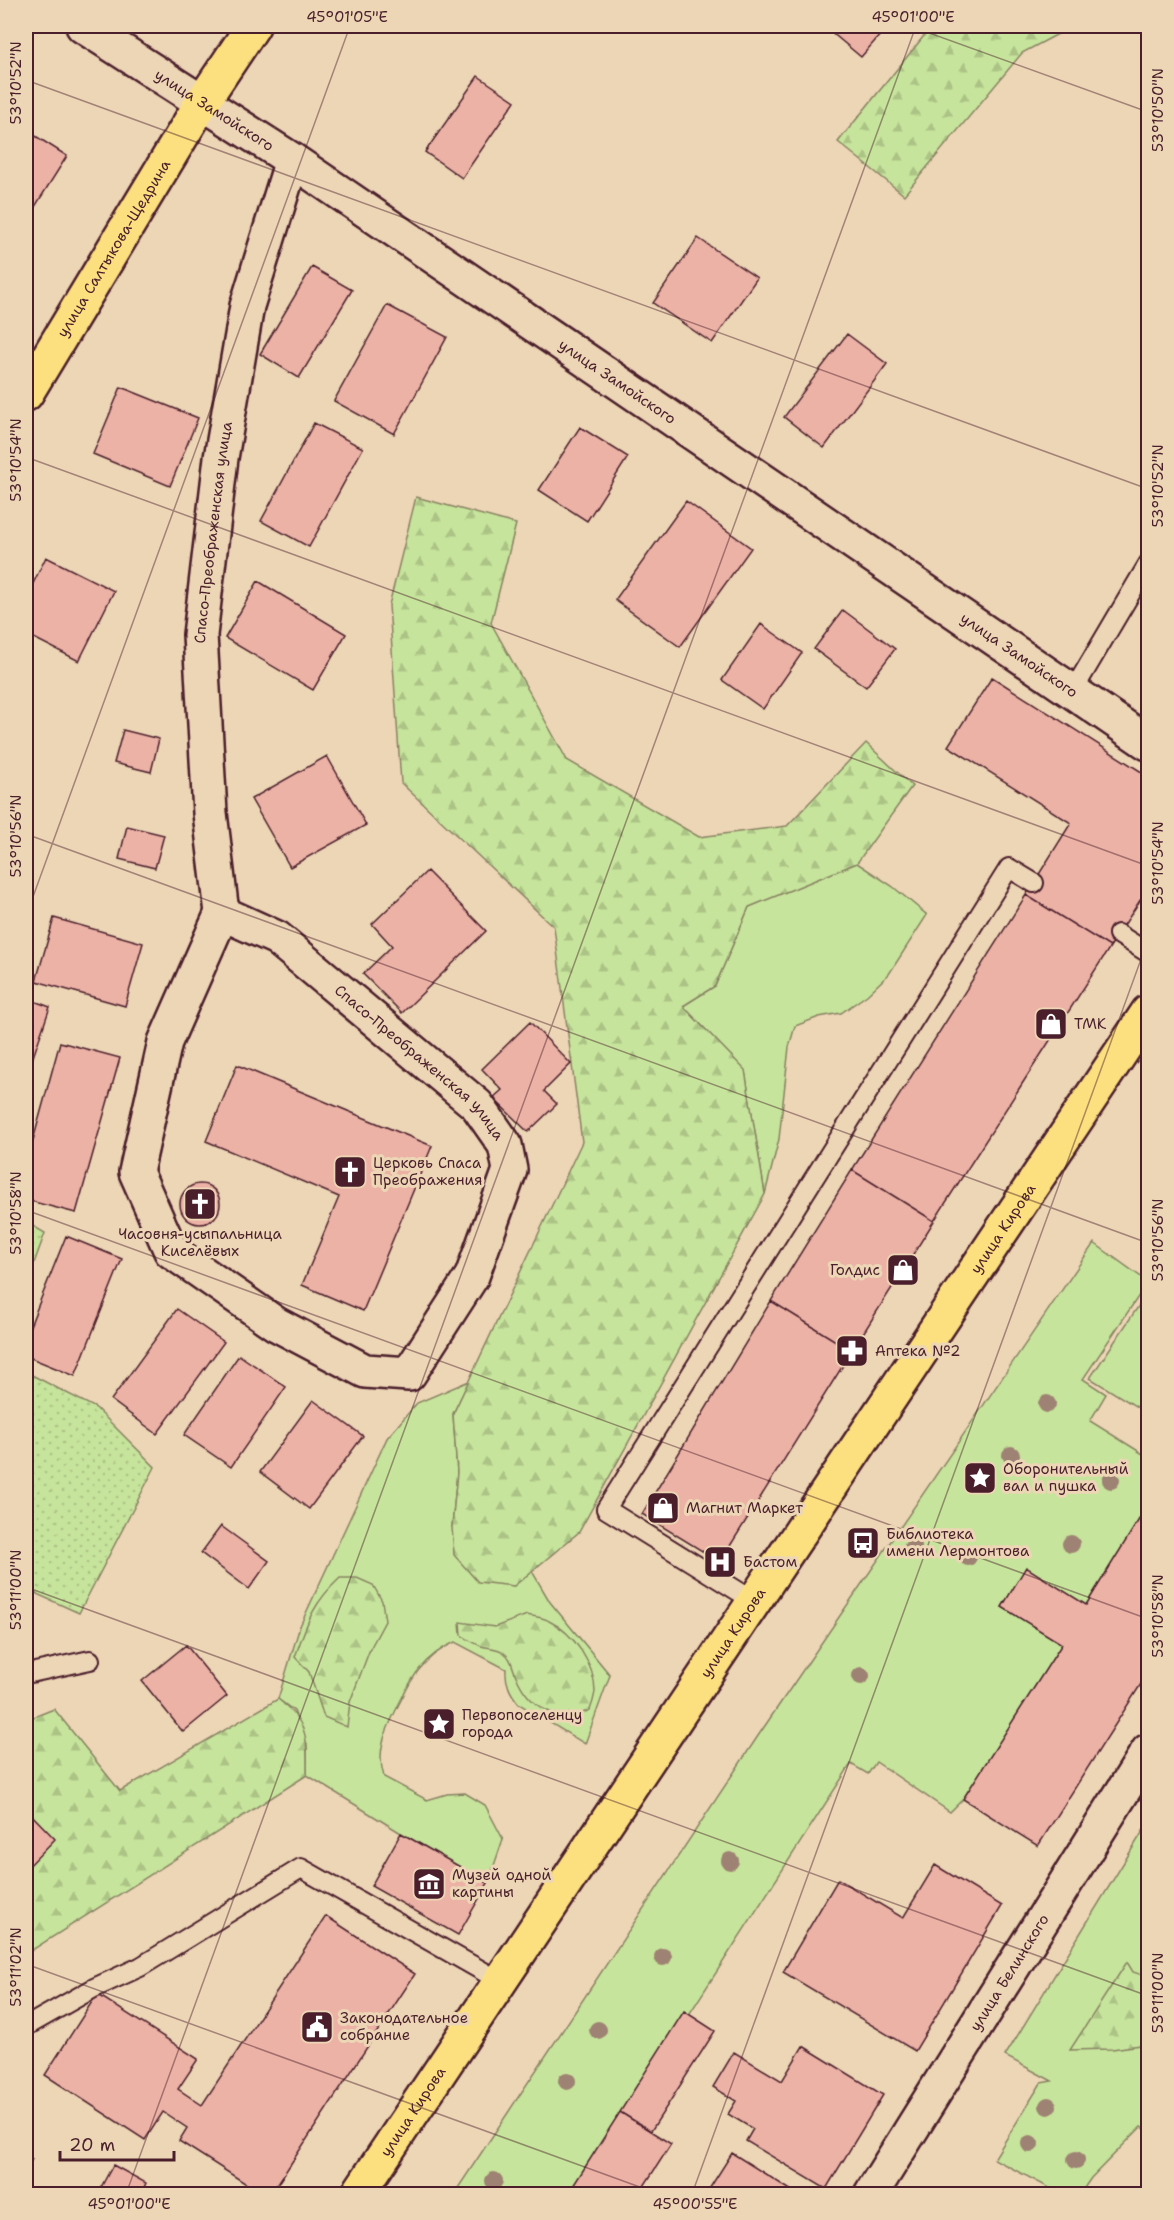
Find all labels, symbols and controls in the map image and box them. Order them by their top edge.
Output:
text: 45°01'05"E [306,7,388,27]
text: 45°01'00"E [871,7,955,27]
text: 53°10'52"N [6,41,26,125]
street label: улица Замойского [151,65,278,156]
text: 53°10'50"N [1148,68,1168,152]
street label: улица Салтыкова-Щедрина [53,155,175,341]
street label: улица Замойского [555,335,680,429]
text: 53°10'54"N [6,418,26,502]
street label: Спасо-Преображенская улица [190,419,237,644]
text: 53°10'52"N [1148,444,1168,528]
street label: улица Замойского [956,608,1082,702]
text: 53°10'56"N [6,795,26,878]
text: 53°10'54"N [1148,821,1168,905]
street label: Спасо-Преображенская улица [330,980,509,1145]
shop icon: ТМК [1033,1006,1069,1042]
place label: ТМК [1074,1014,1107,1034]
place label: Церковь Спаса Преображения [373,1153,483,1190]
church icon: Церковь Спаса Преображения [332,1154,368,1190]
text: 53°10'58"N [6,1171,26,1255]
street label: улица Кирова [966,1179,1041,1278]
church icon: Часовня-усыпальница Киселёвых [182,1186,218,1222]
text: 53°10'56"N [1148,1199,1168,1282]
place label: Часовня-усыпальница Киселёвых [118,1224,283,1261]
shop icon: Голдис [885,1252,921,1288]
place label: Голдис [830,1260,880,1280]
pharmacy icon: Аптека №2 [834,1333,870,1369]
place label: Аптека №2 [875,1341,961,1361]
place label: Оборонительный вал и пушка [1003,1459,1129,1496]
place icon: Оборонительный вал и пушка [962,1460,998,1496]
shop icon: Магнит Маркет [645,1490,681,1526]
place label: Магнит Маркет [686,1498,803,1518]
place label: Библиотека имени Лермонтова [886,1524,1030,1561]
bus stop icon: Библиотека имени Лермонтова [845,1525,881,1561]
hospital icon: Бастом [702,1544,738,1580]
text: 53°11'00"N [6,1550,26,1630]
place label: Бастом [743,1552,797,1572]
text: 53°10'58"N [1148,1574,1168,1658]
street label: улица Кирова [696,1583,771,1682]
place label: Первопоселенцу города [462,1705,582,1742]
place icon: Первопоселенцу города [421,1706,457,1742]
place label: Музей одной картины [452,1865,552,1902]
museum icon: Музей одной картины [411,1866,447,1902]
street label: улица Белинского [965,1910,1053,2035]
text: 53°11'02"N [6,1927,26,2007]
text: 53°11'00"N [1148,1953,1168,2033]
place label: Законодательное собрание [340,2008,468,2045]
public building icon: Законодательное собрание [299,2009,335,2045]
street label: улица Кирова [376,2062,451,2161]
scale bar [60,2124,174,2162]
text: 20 m [69,2133,115,2157]
text: 45°01'00"E [87,2194,171,2214]
text: 45°00'55"E [652,2194,738,2214]

